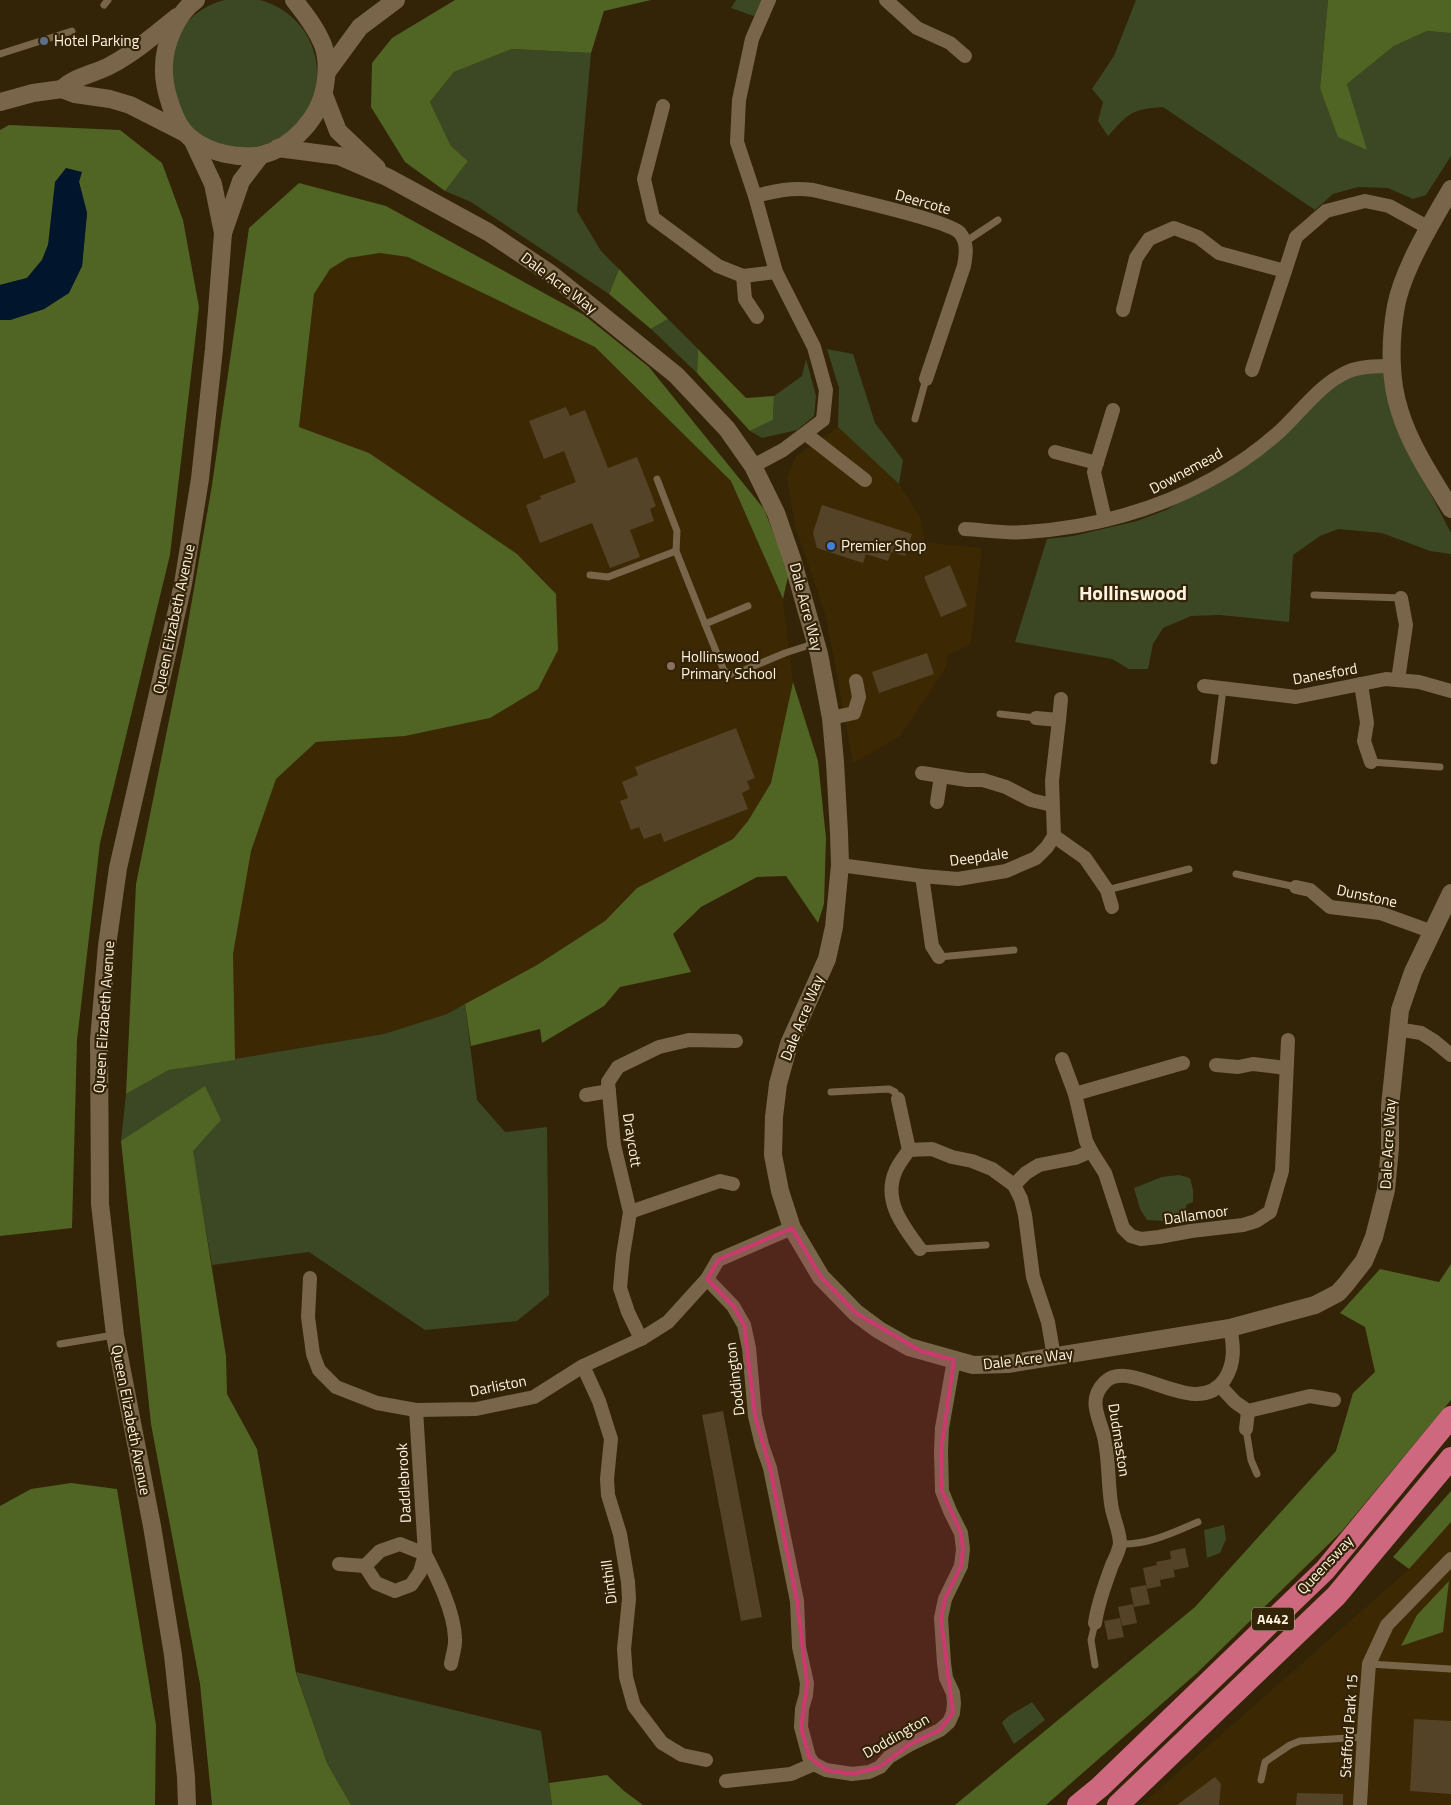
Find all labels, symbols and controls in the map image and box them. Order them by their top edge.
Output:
place label: Hotel Parking [54,29,140,52]
marker: Hotel Parking [38,35,50,47]
street label: Deercote [893,183,954,220]
street label: Dale Acre Way [516,246,602,319]
street label: Downemead [1145,442,1227,500]
place label: Premier Shop [841,534,927,557]
marker: Premier Shop [825,540,837,552]
street label: Queen Elizabeth Avenue [146,542,201,696]
street label: Dale Acre Way [784,560,829,654]
district label: Hollinswood [1079,577,1187,608]
place label: Hollinswood Primary School [681,645,776,685]
street label: Danesford [1291,656,1359,691]
marker: Hollinswood Primary School [665,660,677,672]
street label: Deepdale [948,841,1010,872]
street label: Dunstone [1335,878,1400,913]
street label: Queen Elizabeth Avenue [87,940,120,1094]
street label: Dale Acre Way [774,972,829,1064]
street label: Dale Acre Way [1374,1098,1401,1190]
street label: Draycott [617,1111,648,1169]
street label: Dallamoor [1162,1199,1230,1230]
street label: Doddington [719,1341,750,1417]
street label: Dale Acre Way [982,1342,1074,1375]
street label: Queen Elizabeth Avenue [106,1343,157,1497]
street label: Darliston [468,1369,528,1402]
street label: Dudmaston [1102,1402,1137,1478]
street label: Daddlebrook [390,1442,417,1524]
street label: Queensway [1291,1530,1358,1600]
street label: Dinthill [594,1559,623,1606]
road number: A442 [1252,1608,1294,1630]
street label: Stafford Park 15 [1333,1674,1364,1778]
street label: Doddington [858,1707,933,1764]

